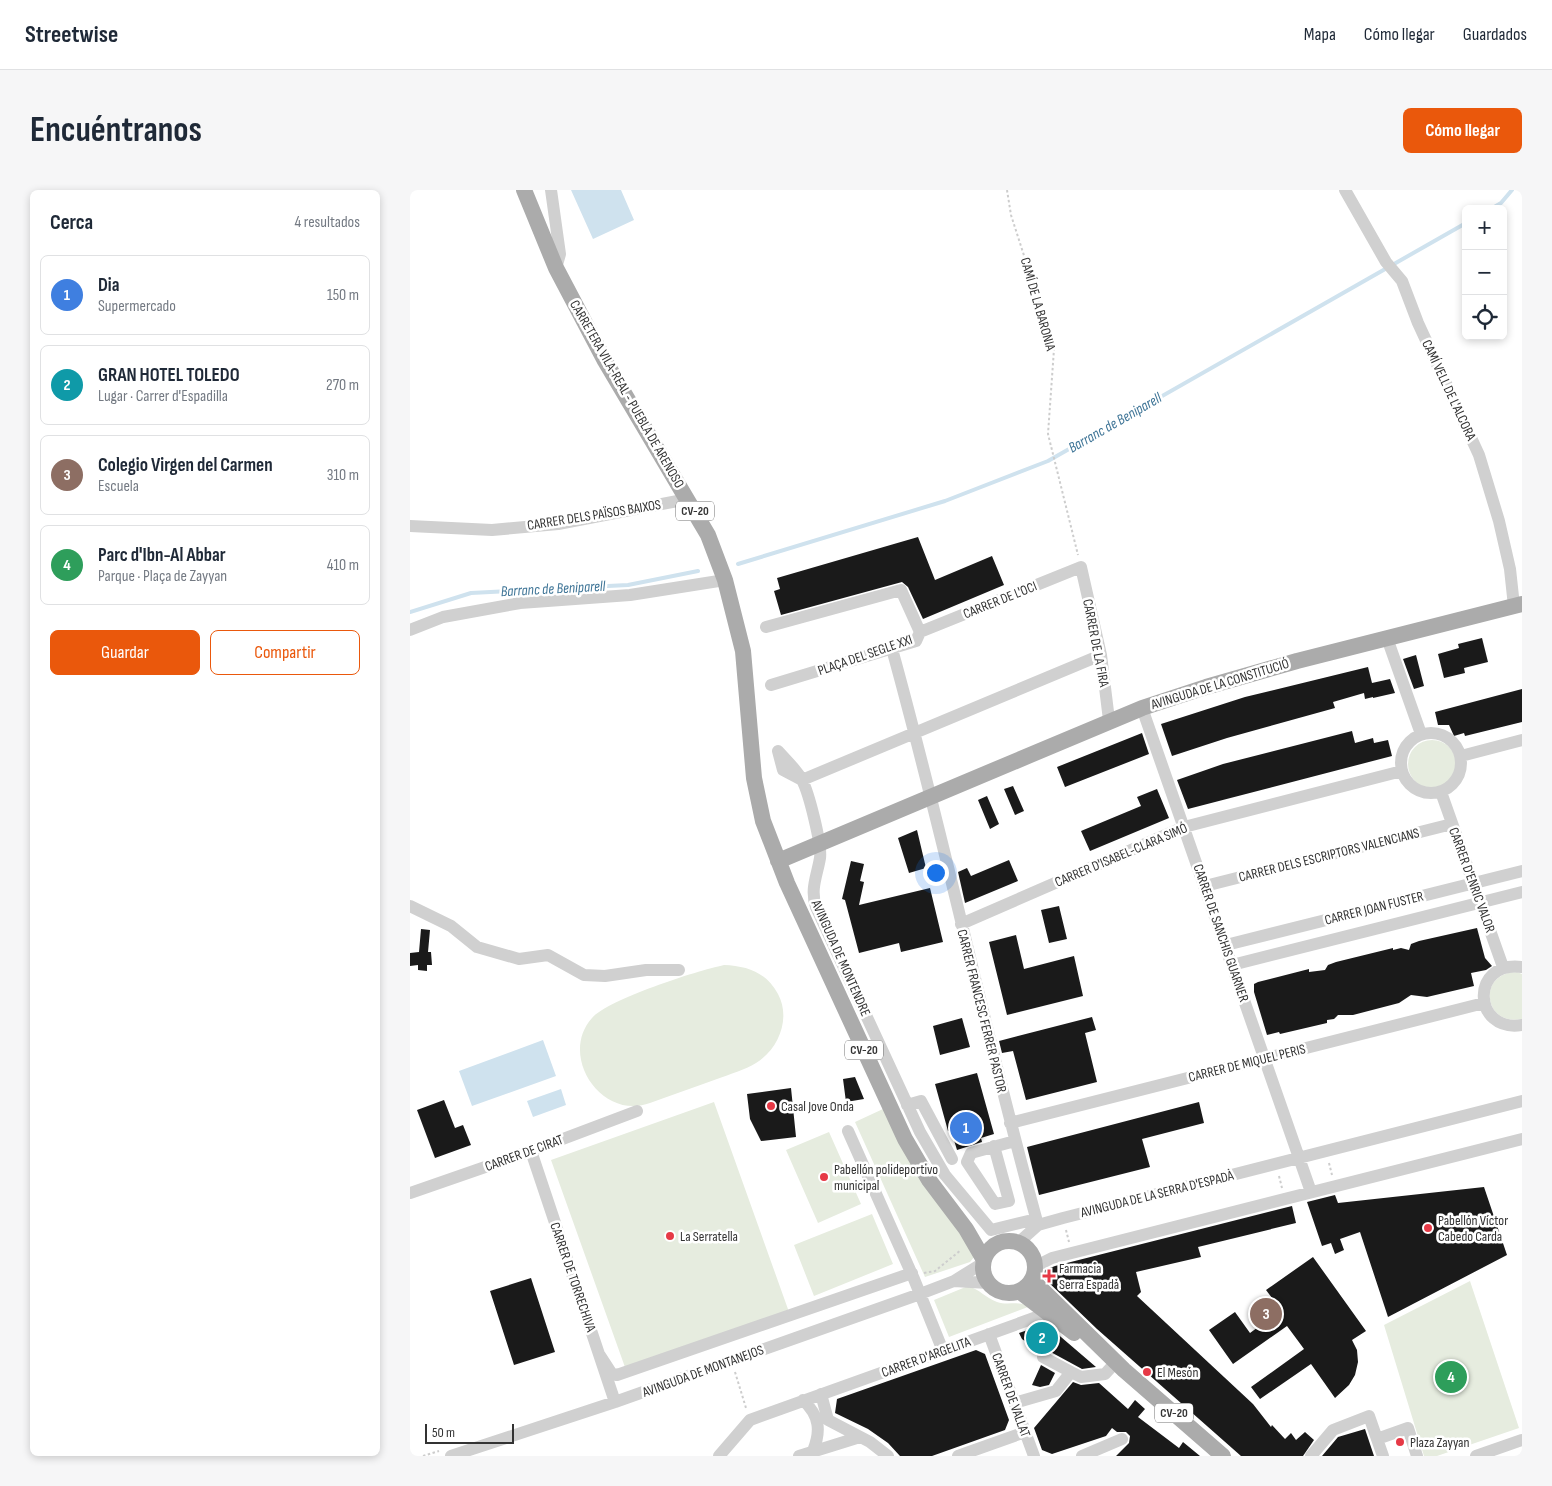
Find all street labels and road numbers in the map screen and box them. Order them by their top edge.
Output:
street label: CAMÍ DE LA BARONIA [1017,256,1060,353]
street label: CARRETERA VILA-REAL - PUEBLA DE ARENOSO [566,297,688,491]
street label: CAMÍ VELL DE L'ALCORA [1418,337,1480,444]
street label: CARRER DELS PAÏSOS BAIXOS [526,496,662,534]
road number: CV-20 [676,502,714,521]
street label: CARRER DE L'OCI [961,577,1039,623]
street label: CARRER DE LA FIRA [1079,598,1113,689]
street label: PLAÇA DEL SEGLE XXI [816,631,914,679]
street label: AVINGUDA DE LA CONSTITUCIÓ [1148,655,1291,713]
street label: CARRER D'ISABEL-CLARA SIMÓ [1052,819,1190,891]
street label: CARRER DELS ESCRIPTORS VALENCIANS [1237,824,1421,886]
street label: CARRER D'ENRIC VALOR [1445,825,1499,935]
street label: CARRER DE SANCHIS GUARNER [1189,862,1253,1005]
street label: CARRER JOAN FUSTER [1323,887,1426,929]
street label: AVINGUDA DE MONTENDRE [807,896,874,1019]
street label: CARRER FRANCESC FERRER PASTOR [953,928,1011,1095]
road number: CV-20 [845,1040,883,1060]
street label: CARRER DE MIQUEL PERIS [1187,1040,1307,1086]
street label: CARRER DE CIRAT [482,1131,566,1175]
street label: AVINGUDA DE LA SERRA D'ESPADÀ [1078,1167,1236,1221]
street label: CARRER DE TORRECHIVA [546,1220,600,1335]
street label: CARRER D'ARGELITA [879,1333,974,1381]
street label: AVINGUDA DE MONTANEJOS [639,1341,766,1401]
street label: CARRER DE VALLAT [988,1350,1034,1440]
road number: CV-20 [1155,1404,1193,1422]

